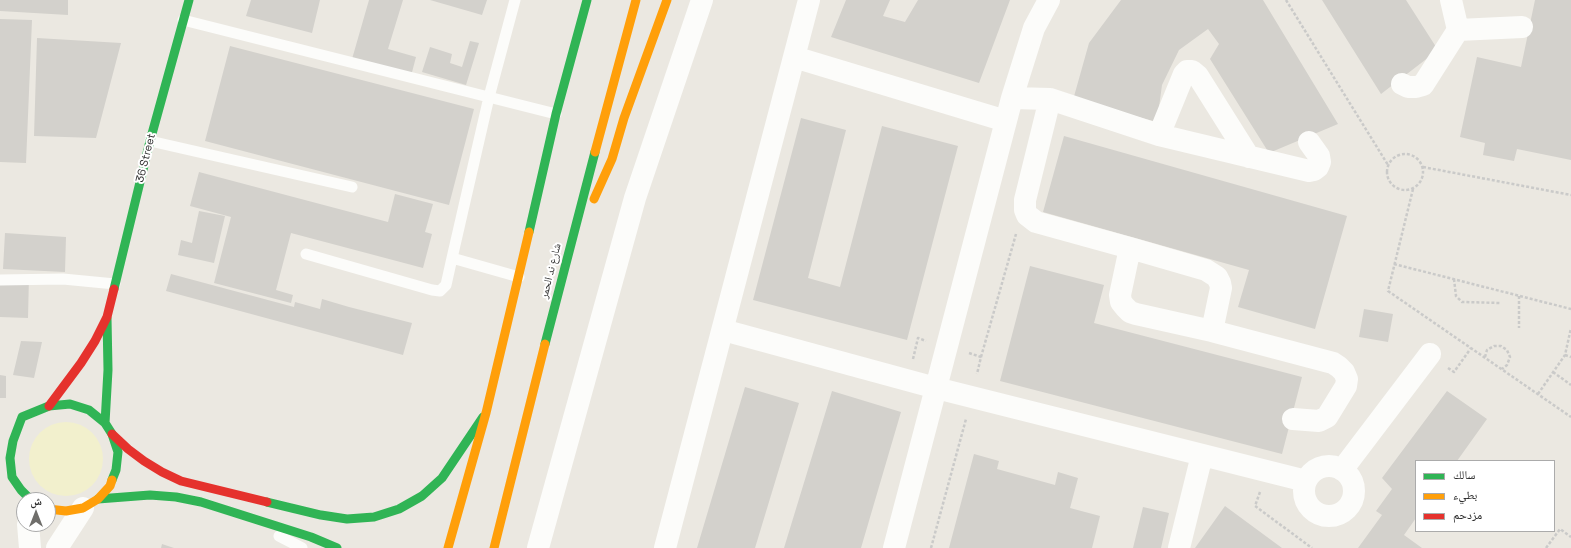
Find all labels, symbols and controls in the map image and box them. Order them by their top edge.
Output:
street label: 36 Street [134,132,158,184]
street label: شارع ند الحمر [538,242,564,300]
legend [1415,460,1555,532]
text: سالك [1453,467,1475,483]
text: بطيء [1453,487,1477,503]
north arrow [16,492,56,532]
text: ش [30,494,42,508]
text: مزدحم [1453,507,1482,523]

